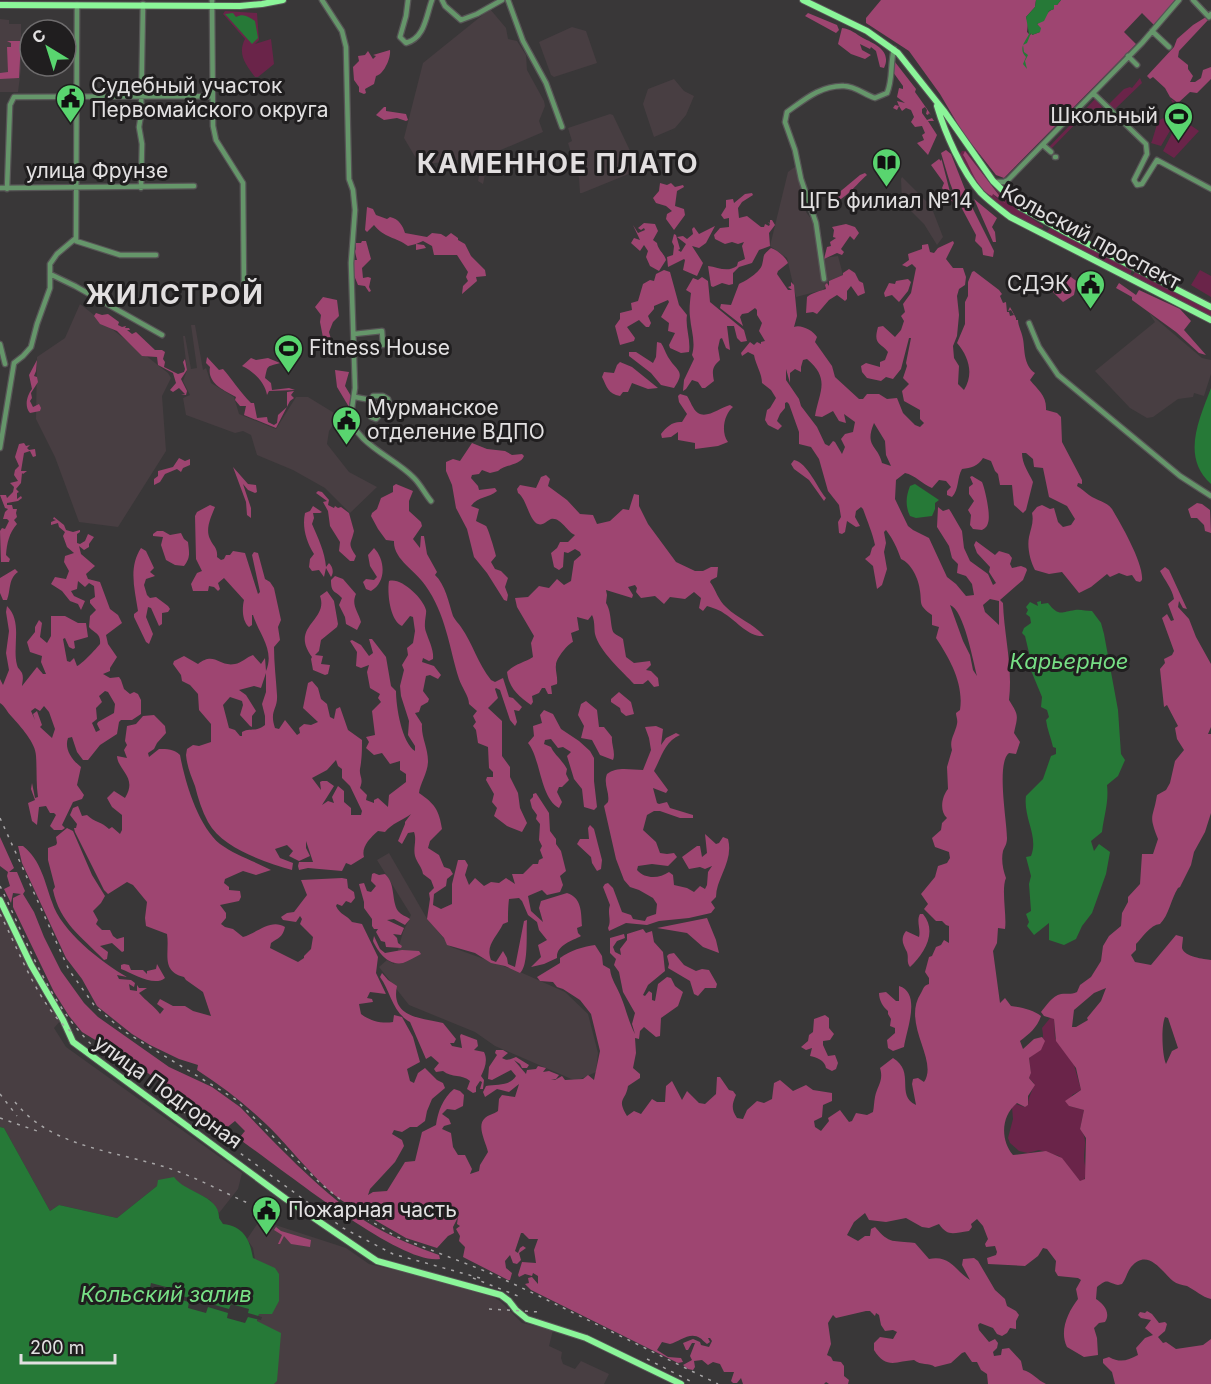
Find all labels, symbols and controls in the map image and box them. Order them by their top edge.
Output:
north arrow [18,18,78,78]
text: С [28,25,50,48]
place label: Судебный участок Первомайского округа [91,73,329,122]
public building icon: Судебный участок Первомайского округа [54,82,86,124]
sports icon: Школьный [1163,100,1195,142]
place label: Школьный [1050,103,1158,128]
library icon: ЦГБ филиал №14 [870,146,902,188]
district label: КАМЕННОЕ ПЛАТО [417,147,699,180]
street label: улица Фрунзе [26,158,168,183]
street label: Кольский проспект [997,179,1185,294]
place label: ЦГБ филиал №14 [800,188,972,213]
public building icon: СДЭК [1074,268,1106,310]
place label: СДЭК [1007,271,1069,296]
district label: ЖИЛСТРОЙ [86,278,264,311]
sports icon: Fitness House [272,332,304,374]
place label: Fitness House [309,335,450,360]
place label: Мурманское отделение ВДПО [367,395,545,444]
public building icon: Мурманское отделение ВДПО [330,404,362,446]
water label: Карьерное [1009,648,1129,674]
street label: улица Подгорная [89,1029,247,1154]
public building icon: Пожарная часть [251,1194,283,1236]
place label: Пожарная часть [288,1197,457,1222]
water label: Кольский залив [80,1281,252,1307]
scale bar [21,1327,116,1365]
text: 200 m [30,1337,85,1358]

